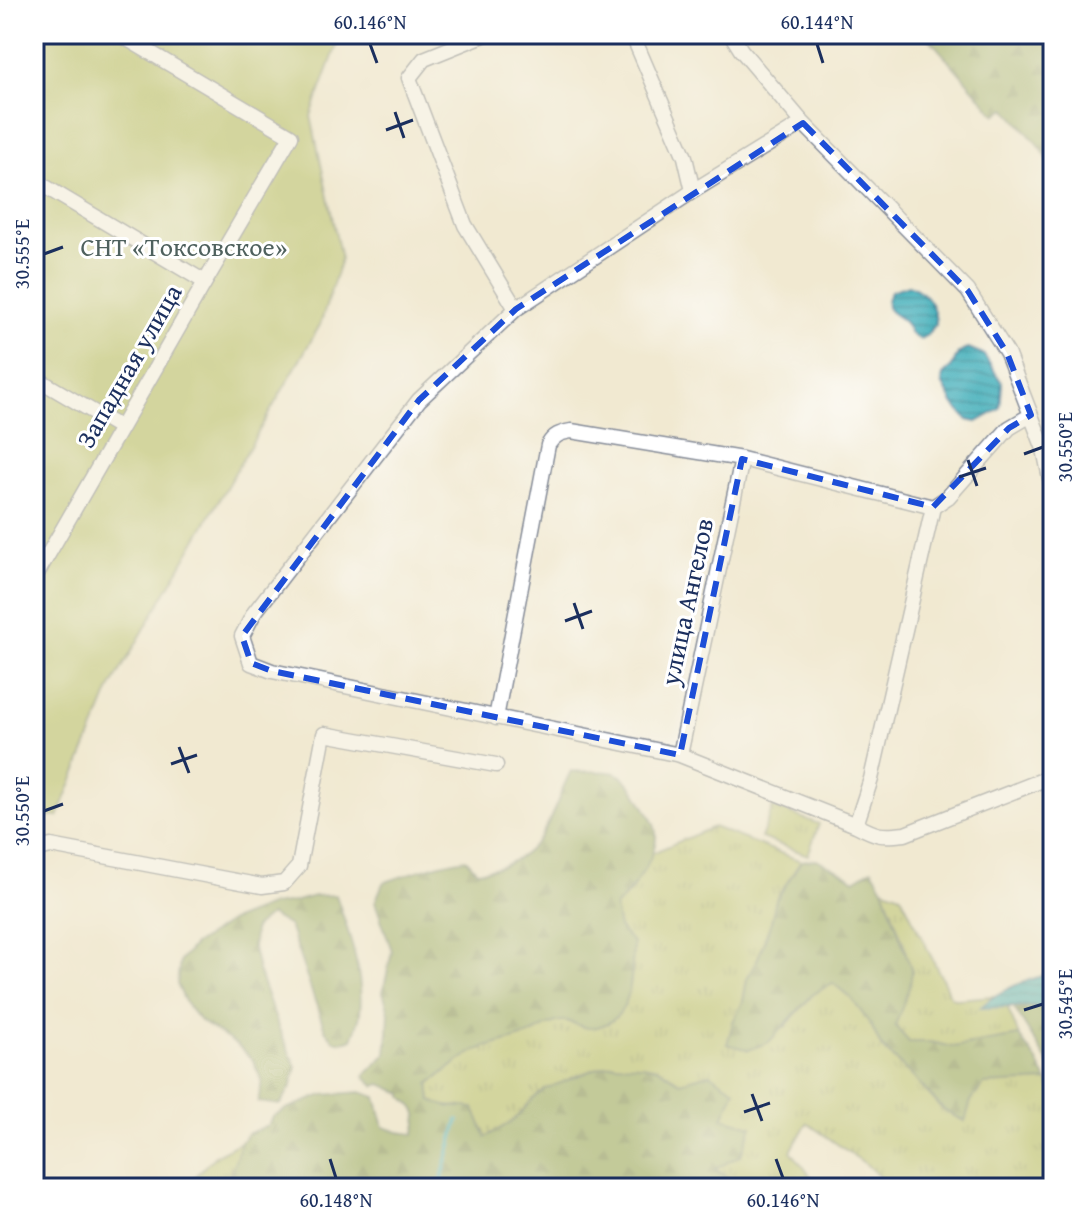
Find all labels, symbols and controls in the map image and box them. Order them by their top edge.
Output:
text: 60.146°N [333,7,407,36]
text: 60.144°N [780,7,854,36]
text: 30.555°E [7,219,36,289]
park label: СНТ «Токсовское» [81,227,287,266]
street label: Западная улица [66,276,192,455]
text: 30.550°E [1050,412,1079,482]
street label: улица Ангелов [650,515,723,690]
text: 30.550°E [7,776,36,846]
text: 30.545°E [1050,969,1079,1039]
text: 60.148°N [299,1185,373,1214]
text: 60.146°N [746,1185,820,1214]

